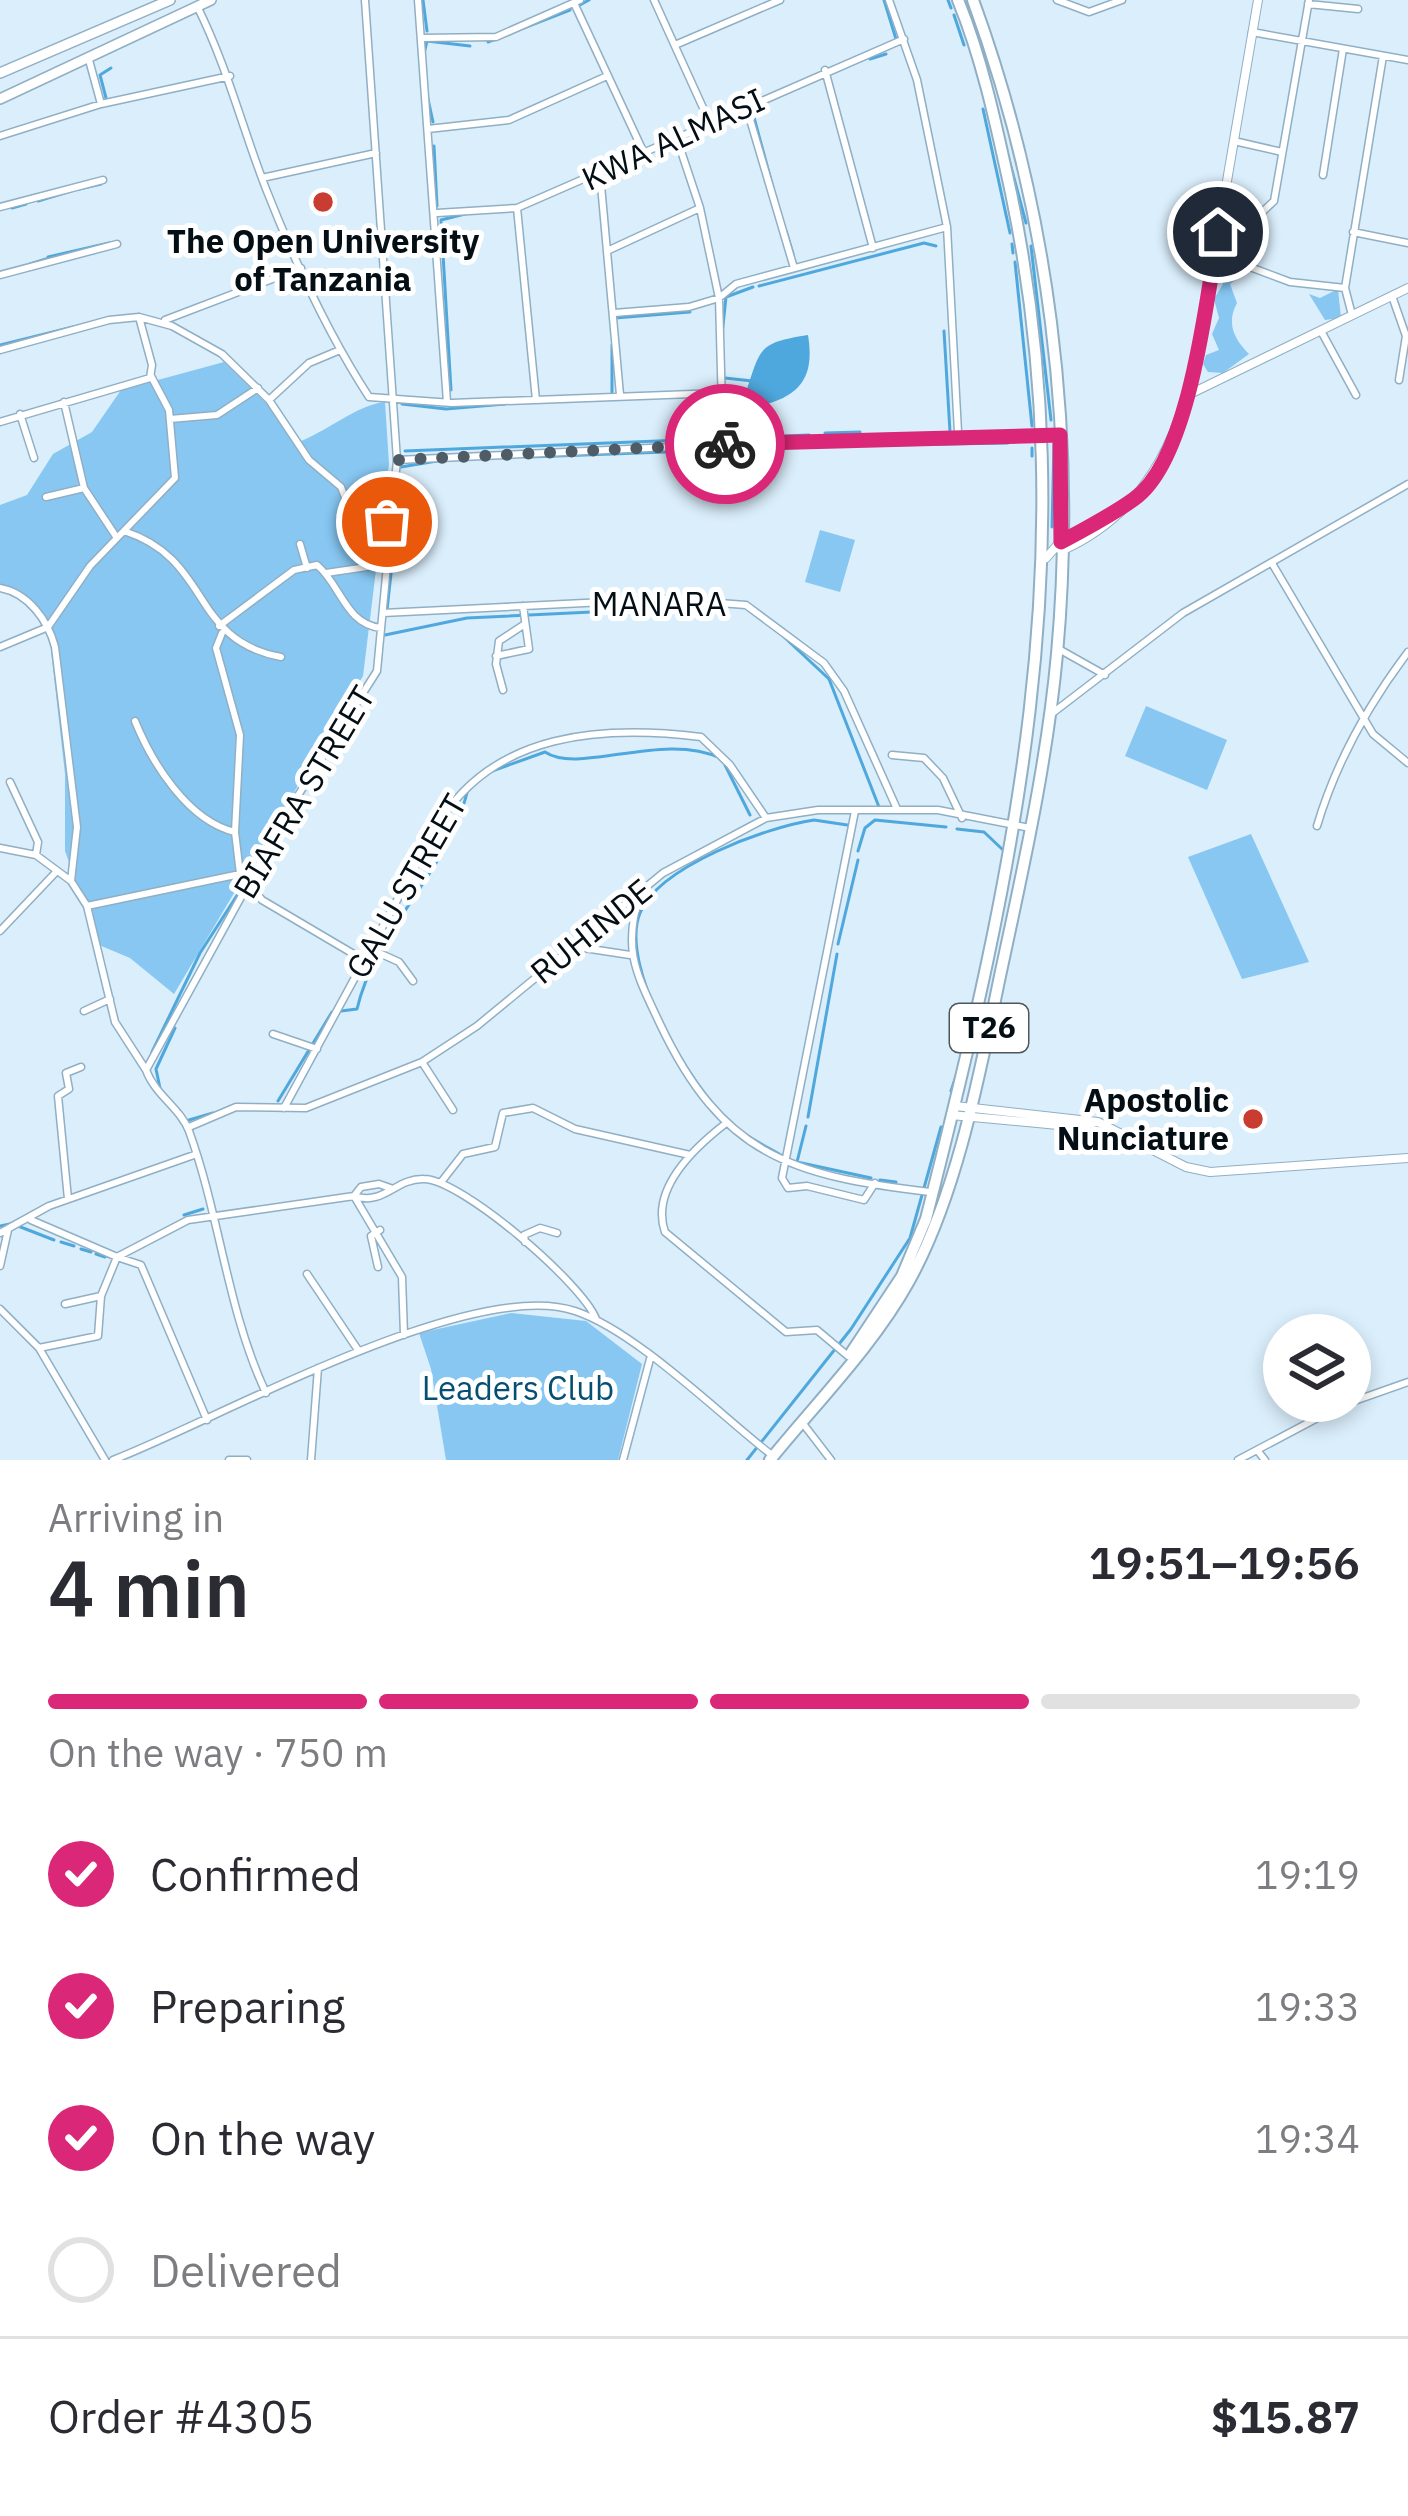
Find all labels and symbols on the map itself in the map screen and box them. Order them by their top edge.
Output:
street label: KWA ALMASI [575,77,771,200]
pin [1167,181,1269,283]
marker: The Open University of Tanzania [310,189,336,215]
place label: The Open University of Tanzania [167,219,480,300]
courier [665,384,785,504]
pin [336,471,438,573]
street label: MANARA [592,582,726,625]
street label: BIAFRA STREET [223,677,384,906]
street label: GALU STREET [335,786,476,986]
street label: RUHINDE [521,868,660,993]
road number: T26 [950,1004,1028,1052]
place label: Apostolic Nunciature [1057,1078,1229,1159]
marker: Apostolic Nunciature [1240,1106,1266,1132]
park label: Leaders Club [422,1366,614,1409]

